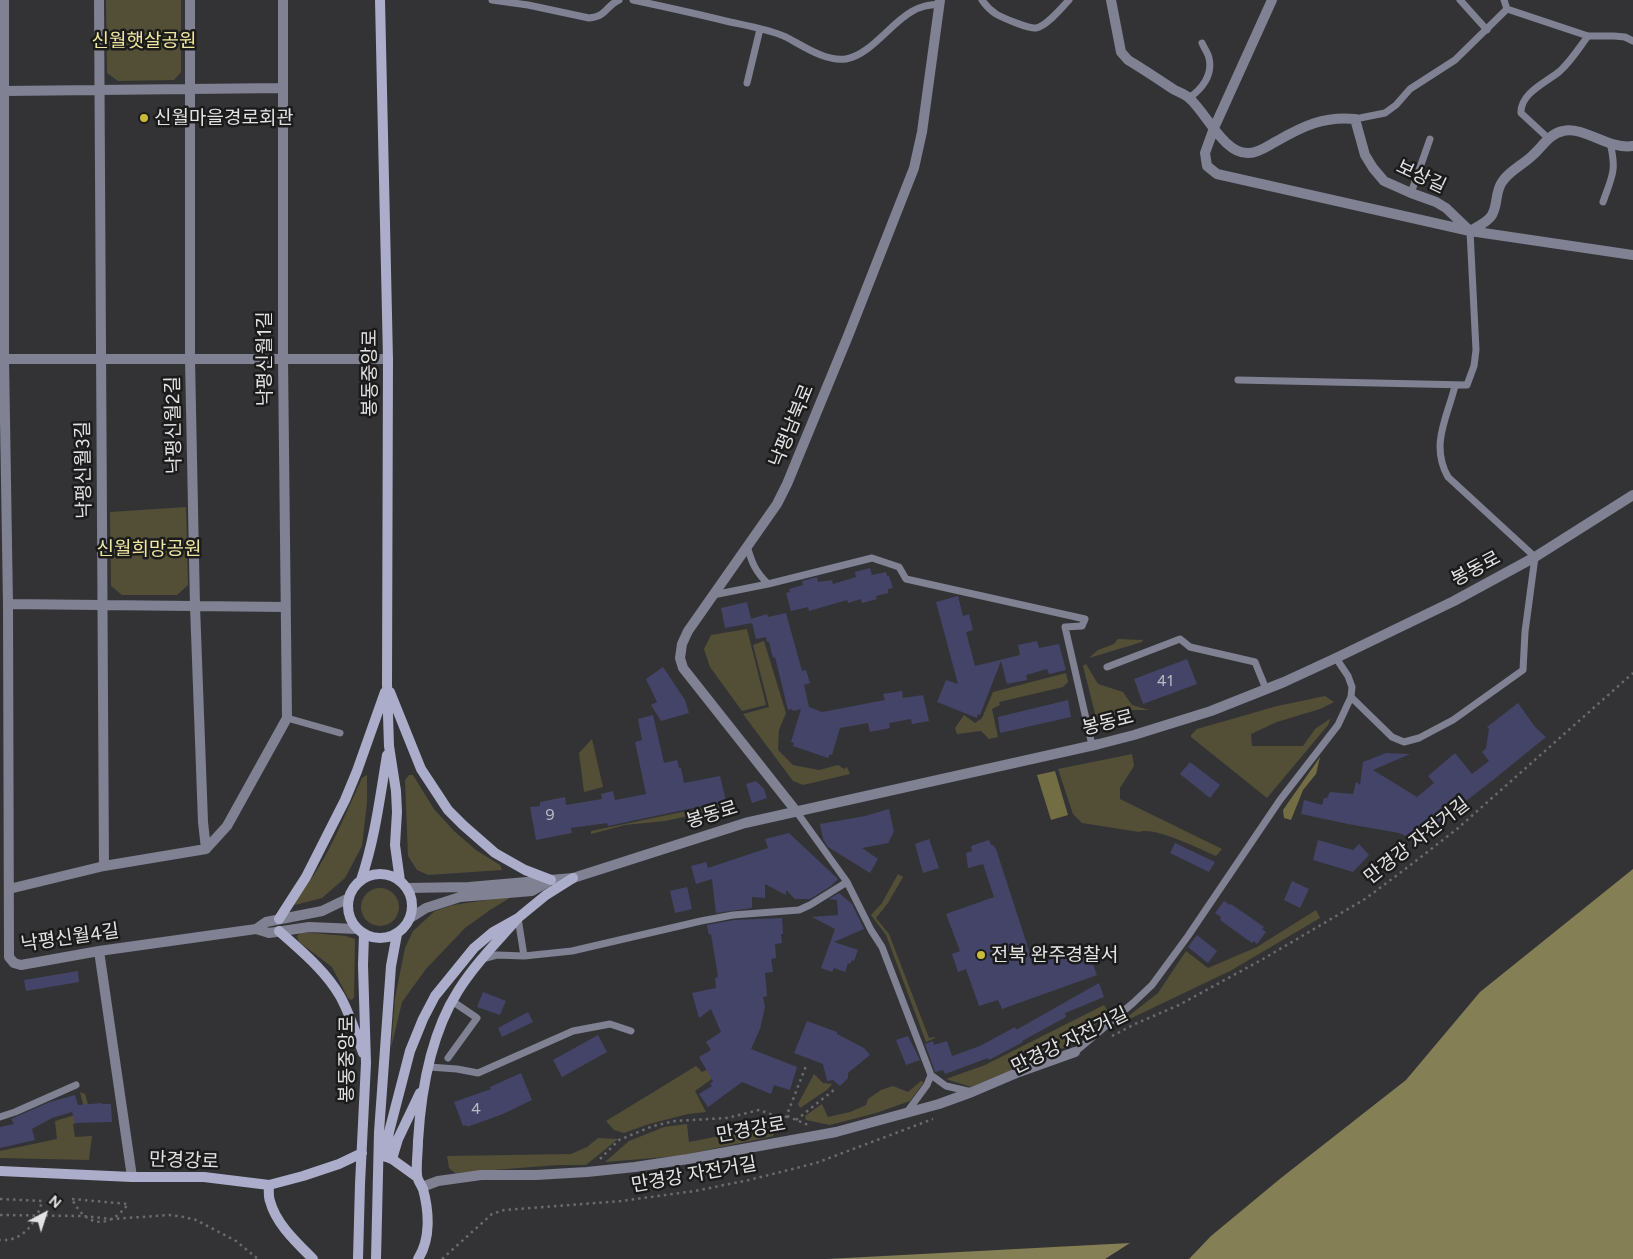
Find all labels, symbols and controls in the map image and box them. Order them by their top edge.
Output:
park label: 신월햇살공원 [92,30,196,52]
place label: 신월마을경로회관 [154,107,294,129]
marker: 신월마을경로회관 [138,112,150,124]
street label: 보상길 [1392,156,1450,198]
street label: 낙평신월1길 [254,311,276,407]
street label: 봉동중앙로 [359,329,381,417]
street label: 낙평신월2길 [162,376,186,474]
street label: 낙평남북로 [765,381,819,471]
street label: 낙평신월3길 [72,421,96,519]
park label: 신월희망공원 [97,538,201,560]
street label: 봉동로 [1447,547,1505,591]
house number: 41 [1157,671,1173,691]
street label: 봉동로 [1080,706,1136,740]
street label: 만경강 자전거길 [1360,793,1474,889]
street label: 봉동로 [684,796,740,834]
house number: 9 [545,805,555,825]
street label: 낙평신월4길 [19,920,121,956]
place label: 전북 완주경찰서 [991,944,1118,966]
marker: 전북 완주경찰서 [975,949,987,961]
street label: 만경강 자전거길 [1008,1003,1132,1079]
street label: 봉동중앙로 [336,1015,358,1103]
house number: 4 [471,1099,481,1119]
street label: 만경강로 [715,1113,787,1147]
street label: 만경강로 [149,1148,219,1174]
street label: 만경강 자전거길 [629,1153,759,1197]
north arrow [20,1189,70,1239]
text: N [45,1192,65,1212]

